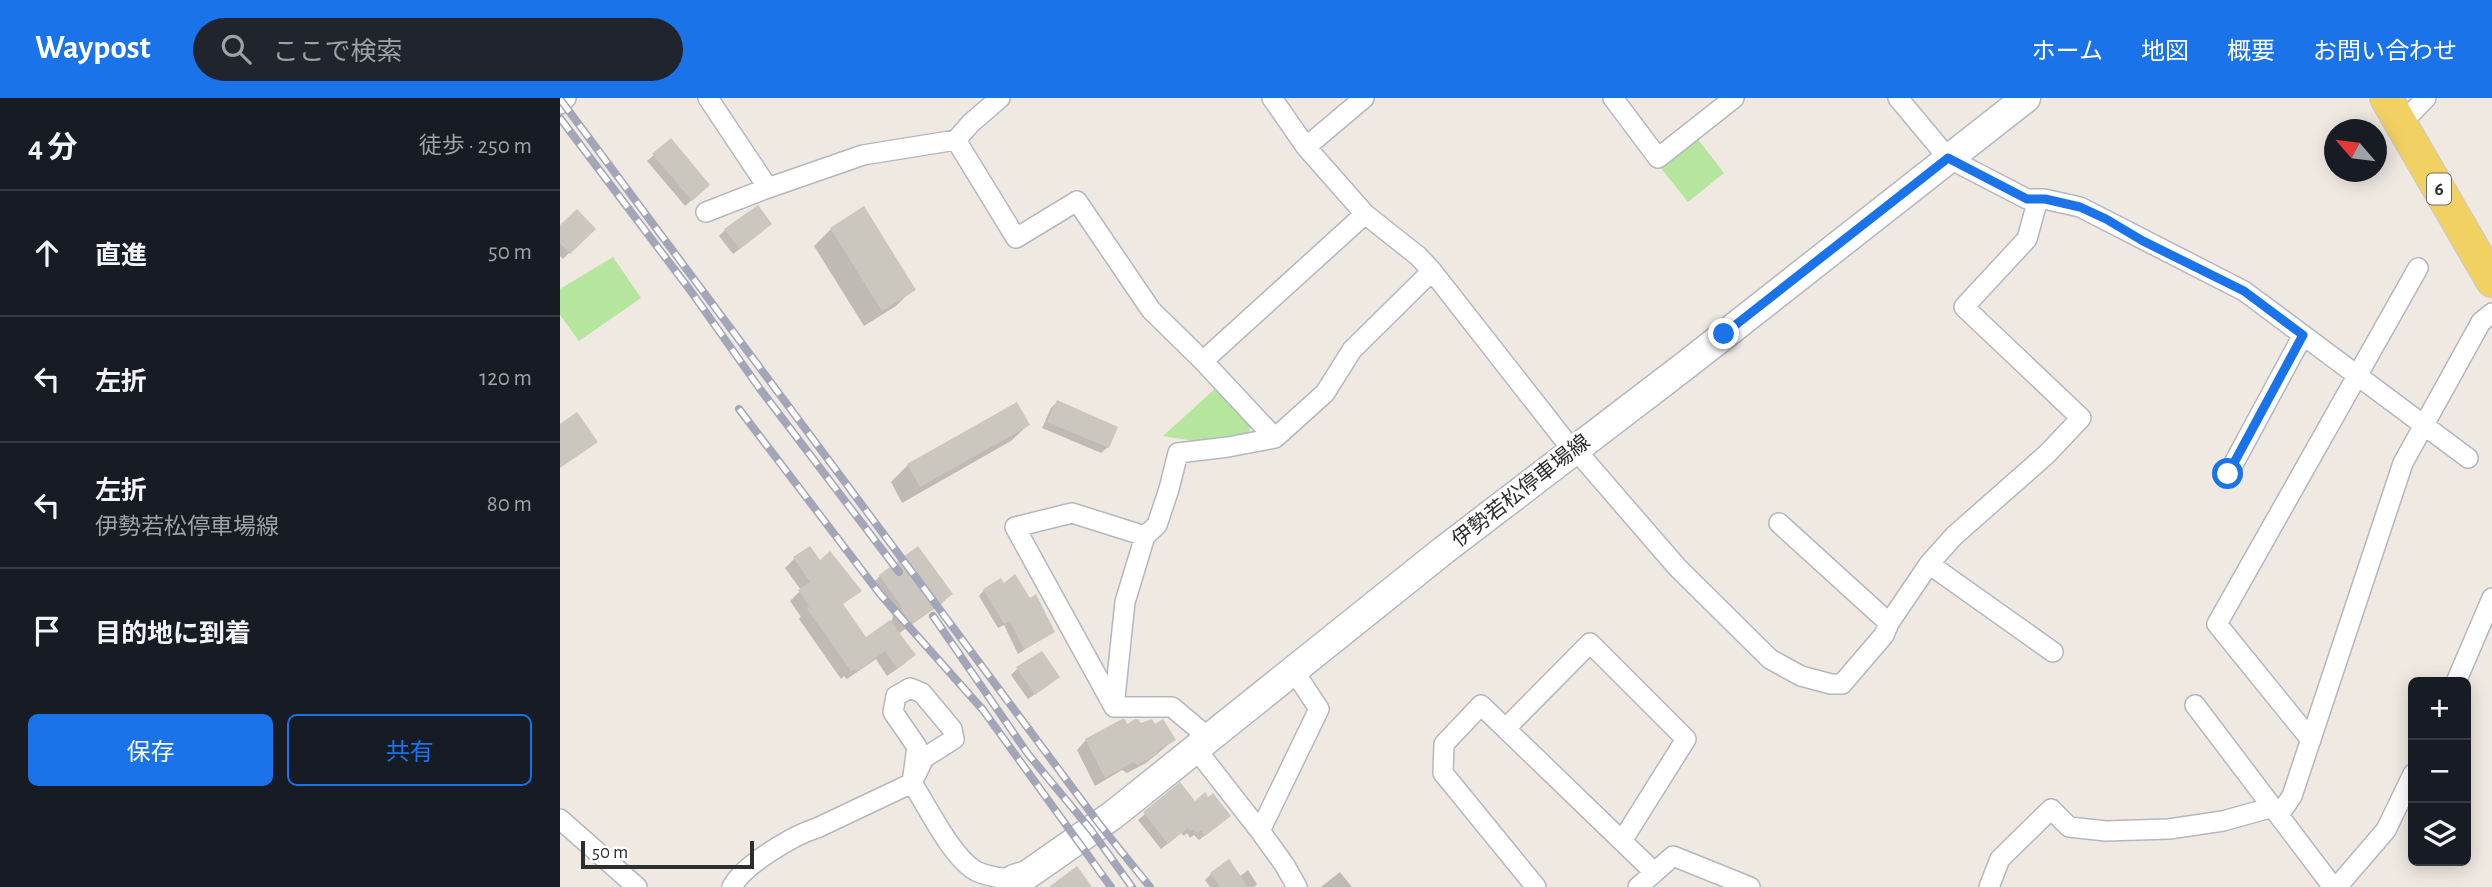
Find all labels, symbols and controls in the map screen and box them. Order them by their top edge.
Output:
search box [193,18,683,81]
icon: search [217,30,255,68]
text: Waypost [35,32,151,65]
text: ここで検索 [273,39,403,65]
text: ホーム [2032,40,2103,64]
text: 地図 [2141,40,2189,64]
text: 概要 [2227,40,2275,64]
text: お問い合わせ [2313,40,2457,64]
north arrow [2324,119,2387,182]
text: 4 分 [28,133,78,163]
text: 徒歩 · 250 m [419,135,532,158]
road number: 6 [2427,174,2451,204]
icon: ahead [28,234,66,272]
text: 50 m [488,241,532,264]
text: 直進 [95,243,147,269]
route end [1708,318,1739,349]
icon: left [28,360,66,398]
text: 120 m [479,367,532,390]
text: 左折 [95,369,147,395]
street label: 伊勢若松停車場線 [1448,430,1594,551]
route start [2212,458,2243,489]
text: 左折 [95,478,147,504]
icon: left [28,486,66,524]
text: 80 m [487,493,532,516]
text: 伊勢若松停車場線 [95,516,279,539]
icon: arrive [28,612,66,650]
text: 目的地に到着 [95,621,251,647]
map controls [2408,677,2471,866]
button: + [2408,677,2471,740]
button: 保存 [28,714,273,786]
button: 共有 [287,714,532,786]
button: − [2408,740,2471,803]
button: layers [2408,803,2471,866]
scale bar [581,838,754,870]
text: 50 m [592,843,628,862]

